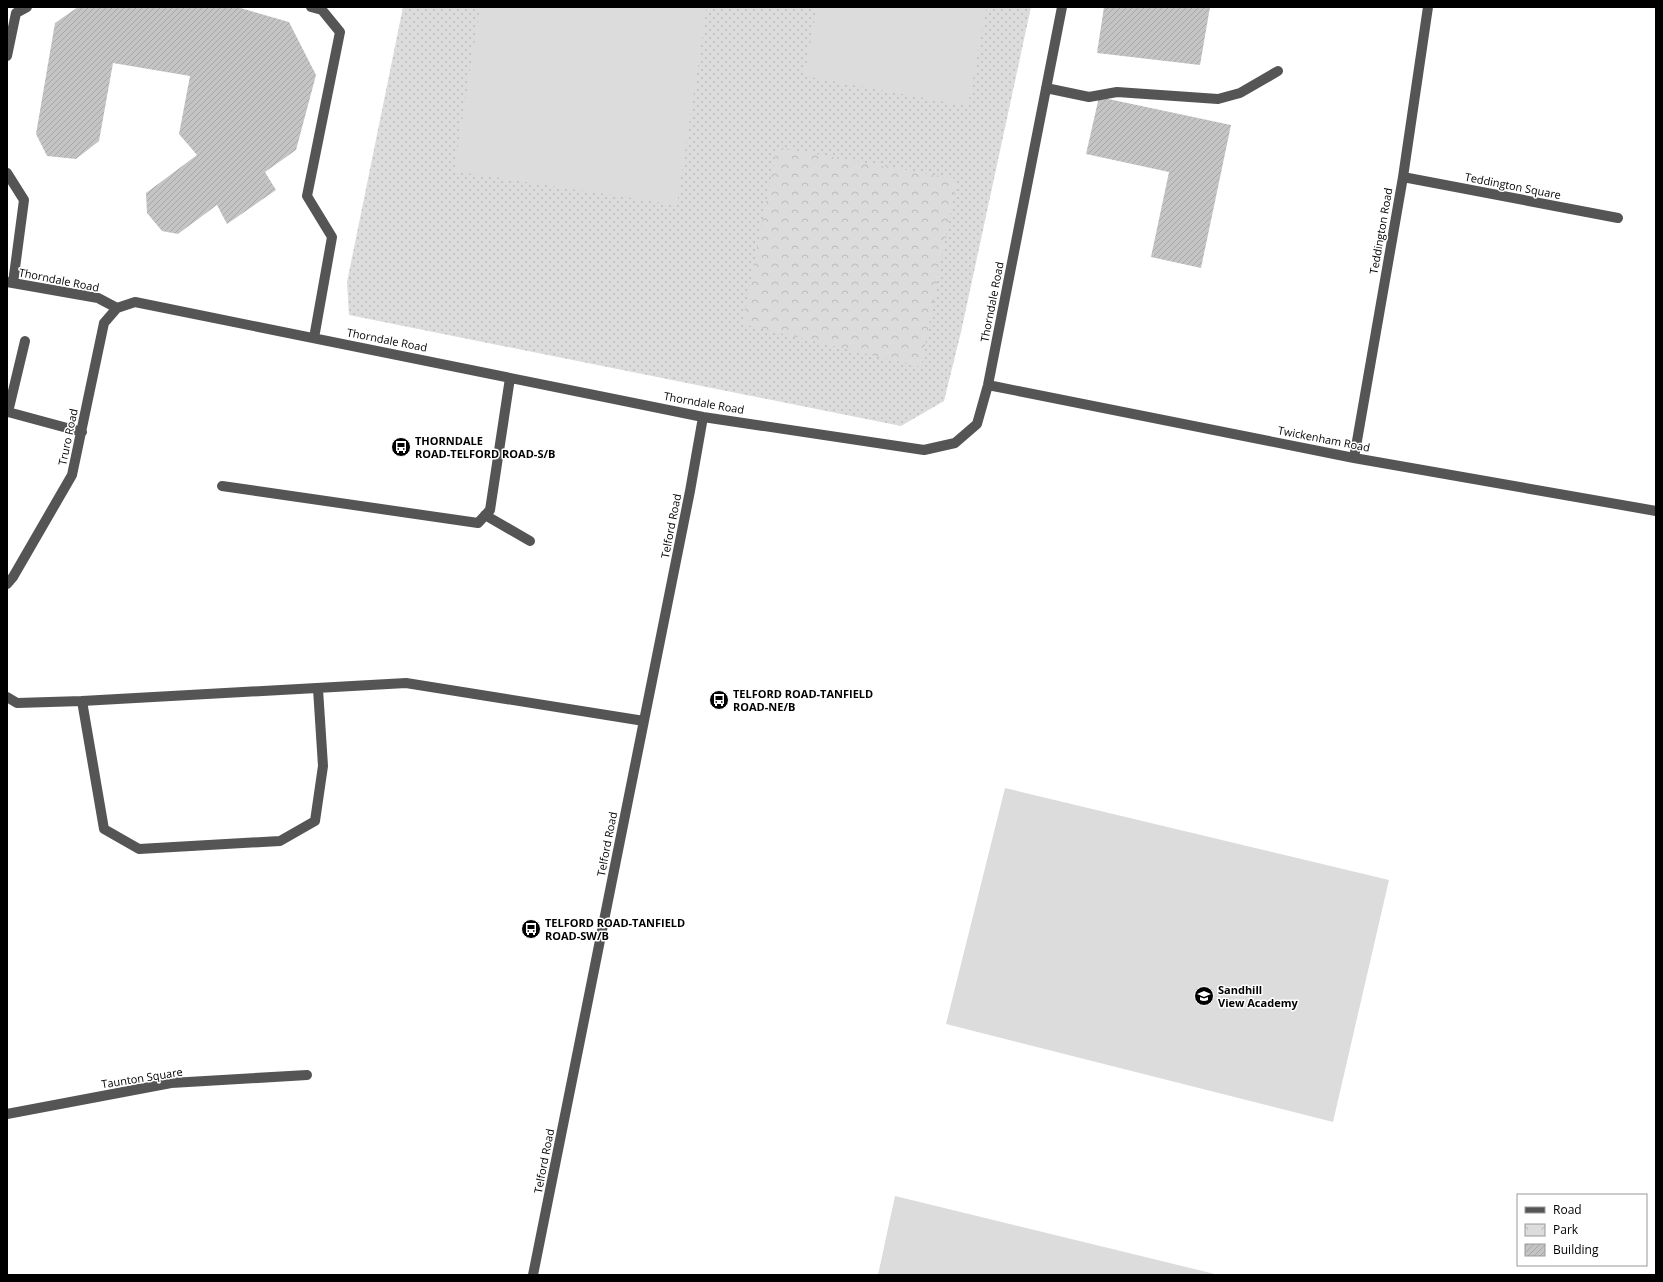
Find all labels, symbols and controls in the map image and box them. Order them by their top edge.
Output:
street label: Teddington Square [1464,169,1562,202]
street label: Teddington Road [1366,186,1395,275]
street label: Thorndale Road [976,260,1007,343]
street label: Thorndale Road [18,264,101,295]
street label: Thorndale Road [346,324,429,355]
street label: Thorndale Road [663,388,746,417]
street label: Truro Road [54,407,81,467]
street label: Twickenham Road [1277,422,1371,455]
place label: THORNDALE ROAD-TELFORD ROAD-S/B [415,433,555,461]
bus stop icon: THORNDALE ROAD-TELFORD ROAD-S/B [390,436,412,458]
street label: Telford Road [657,492,684,560]
place label: TELFORD ROAD-TANFIELD ROAD-NE/B [733,686,873,714]
bus stop icon: TELFORD ROAD-TANFIELD ROAD-NE/B [708,689,730,711]
street label: Telford Road [593,810,620,878]
place label: TELFORD ROAD-TANFIELD ROAD-SW/B [545,915,685,943]
bus stop icon: TELFORD ROAD-TANFIELD ROAD-SW/B [520,918,542,940]
place label: Sandhill View Academy [1218,982,1298,1010]
school or university icon: Sandhill View Academy [1193,985,1215,1007]
street label: Taunton Square [100,1064,184,1091]
street label: Telford Road [530,1127,557,1195]
legend [1517,1194,1647,1266]
text: Road [1553,1201,1582,1218]
text: Park [1553,1221,1579,1238]
text: Building [1553,1241,1599,1258]

